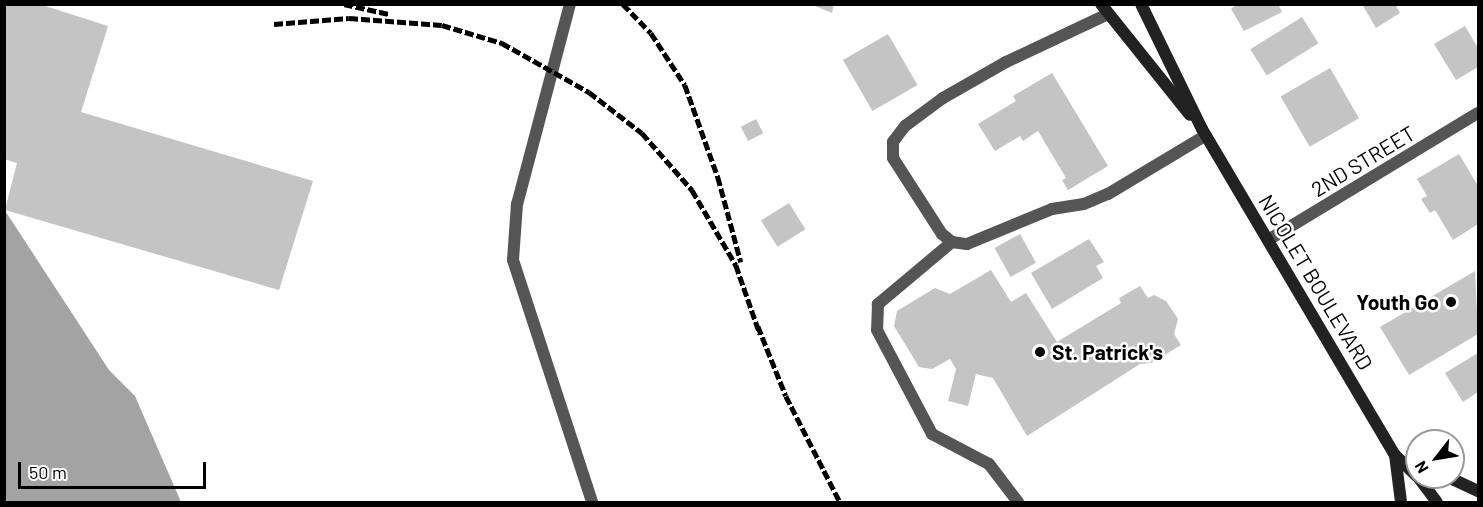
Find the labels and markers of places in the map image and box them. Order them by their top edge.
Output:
place label: Youth Go [1356,289,1439,315]
marker: Youth Go [1444,295,1458,309]
place label: St. Patrick's [1052,339,1163,365]
marker: St. Patrick's [1033,345,1047,359]

